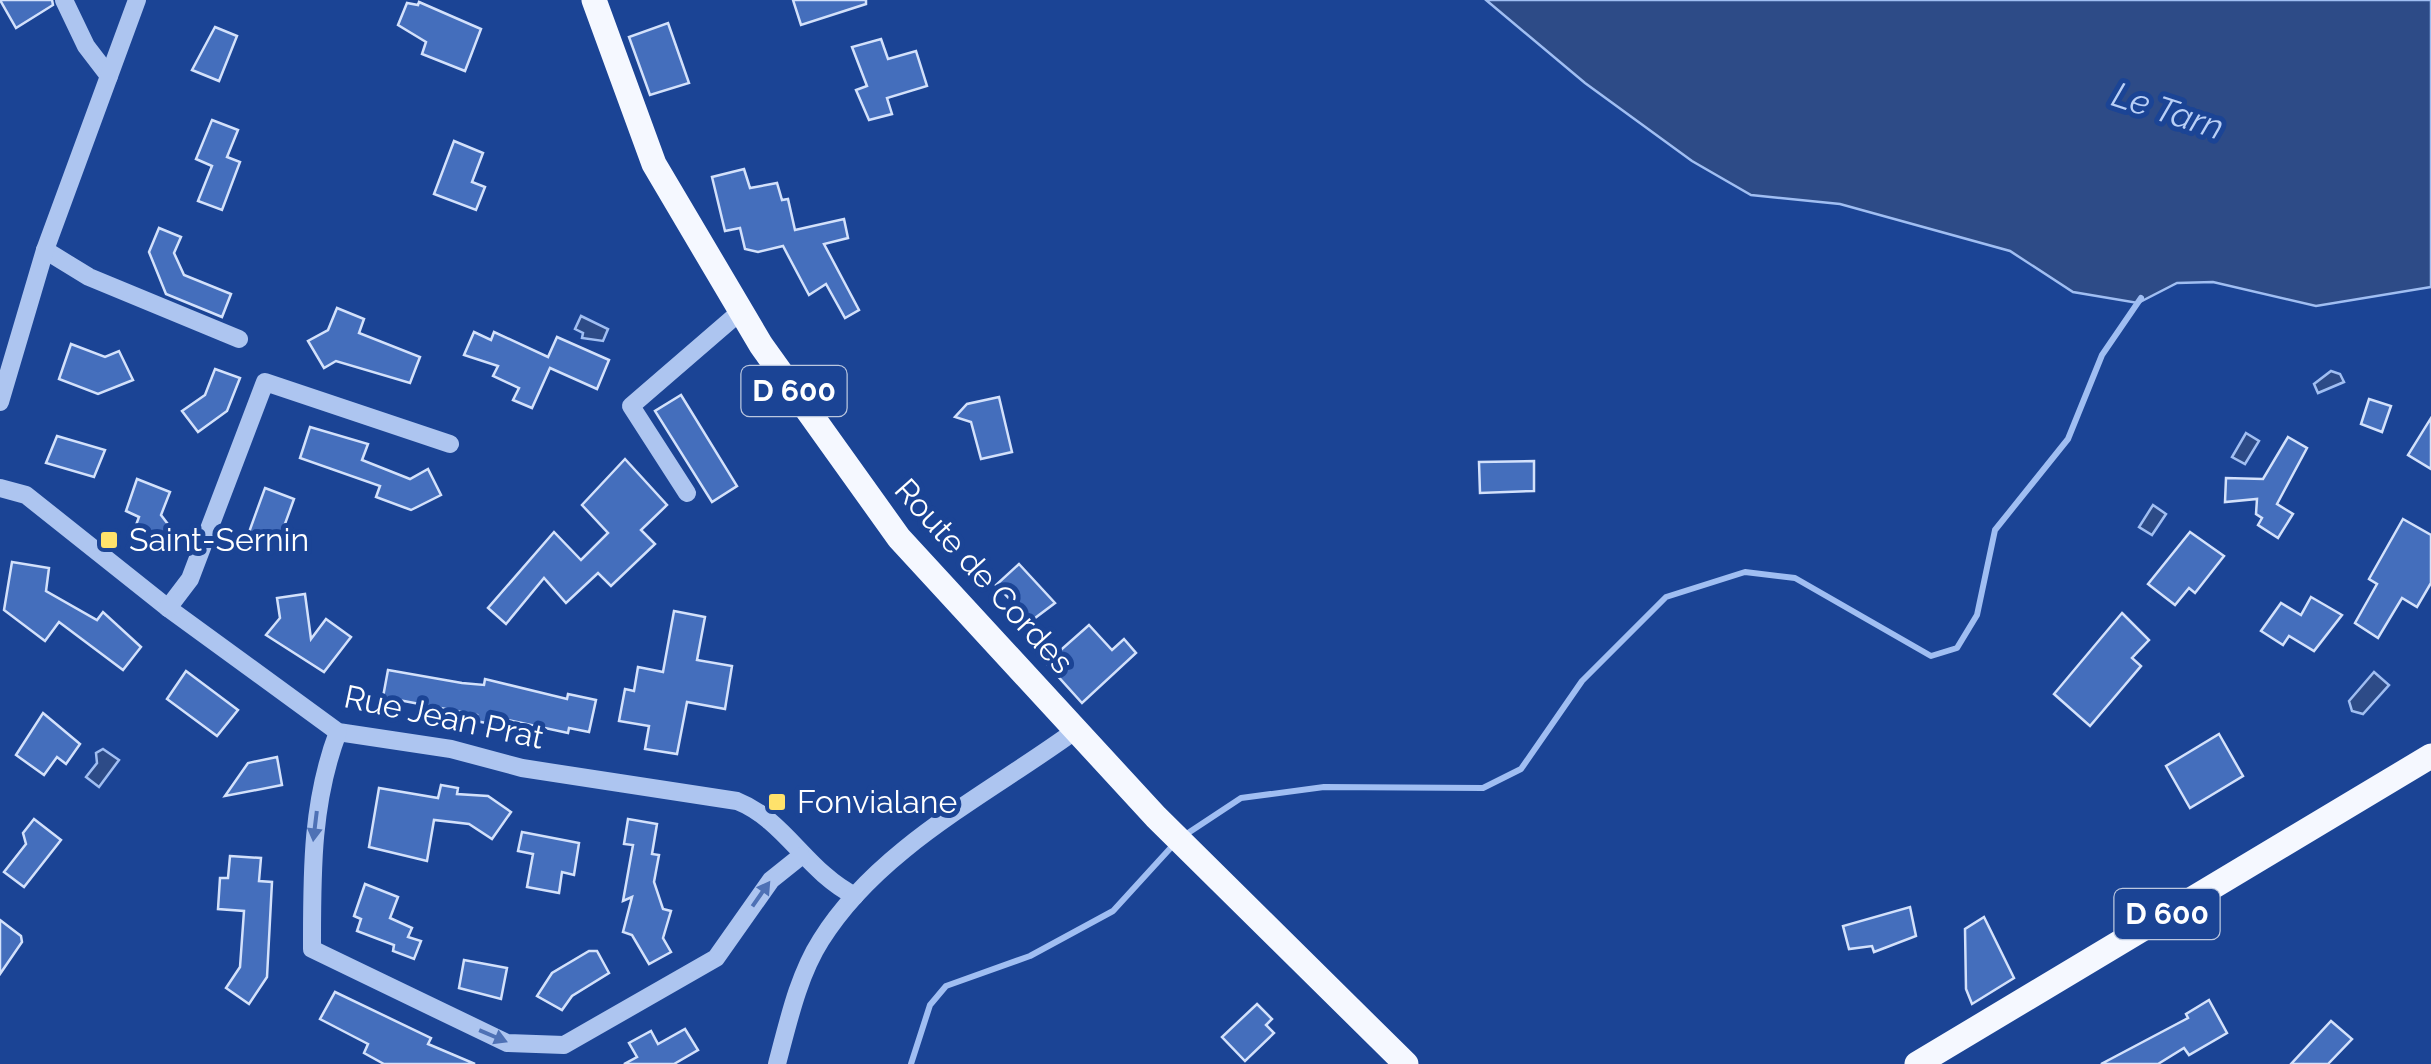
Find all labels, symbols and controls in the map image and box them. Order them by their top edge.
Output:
water label: Le Tarn [2107,73,2229,148]
road number: D 600 [742,366,846,416]
street label: Route de Cordes [887,471,1081,680]
place label: Saint-Sernin [129,521,309,558]
marker: Saint-Sernin [98,529,120,551]
street label: Rue Jean Prat [341,677,547,756]
place label: Fonvialane [797,783,957,820]
marker: Fonvialane [766,791,788,813]
one-way arrow [307,810,323,842]
one-way arrow [751,881,770,908]
road number: D 600 [2114,889,2220,939]
one-way arrow [478,1028,508,1044]

